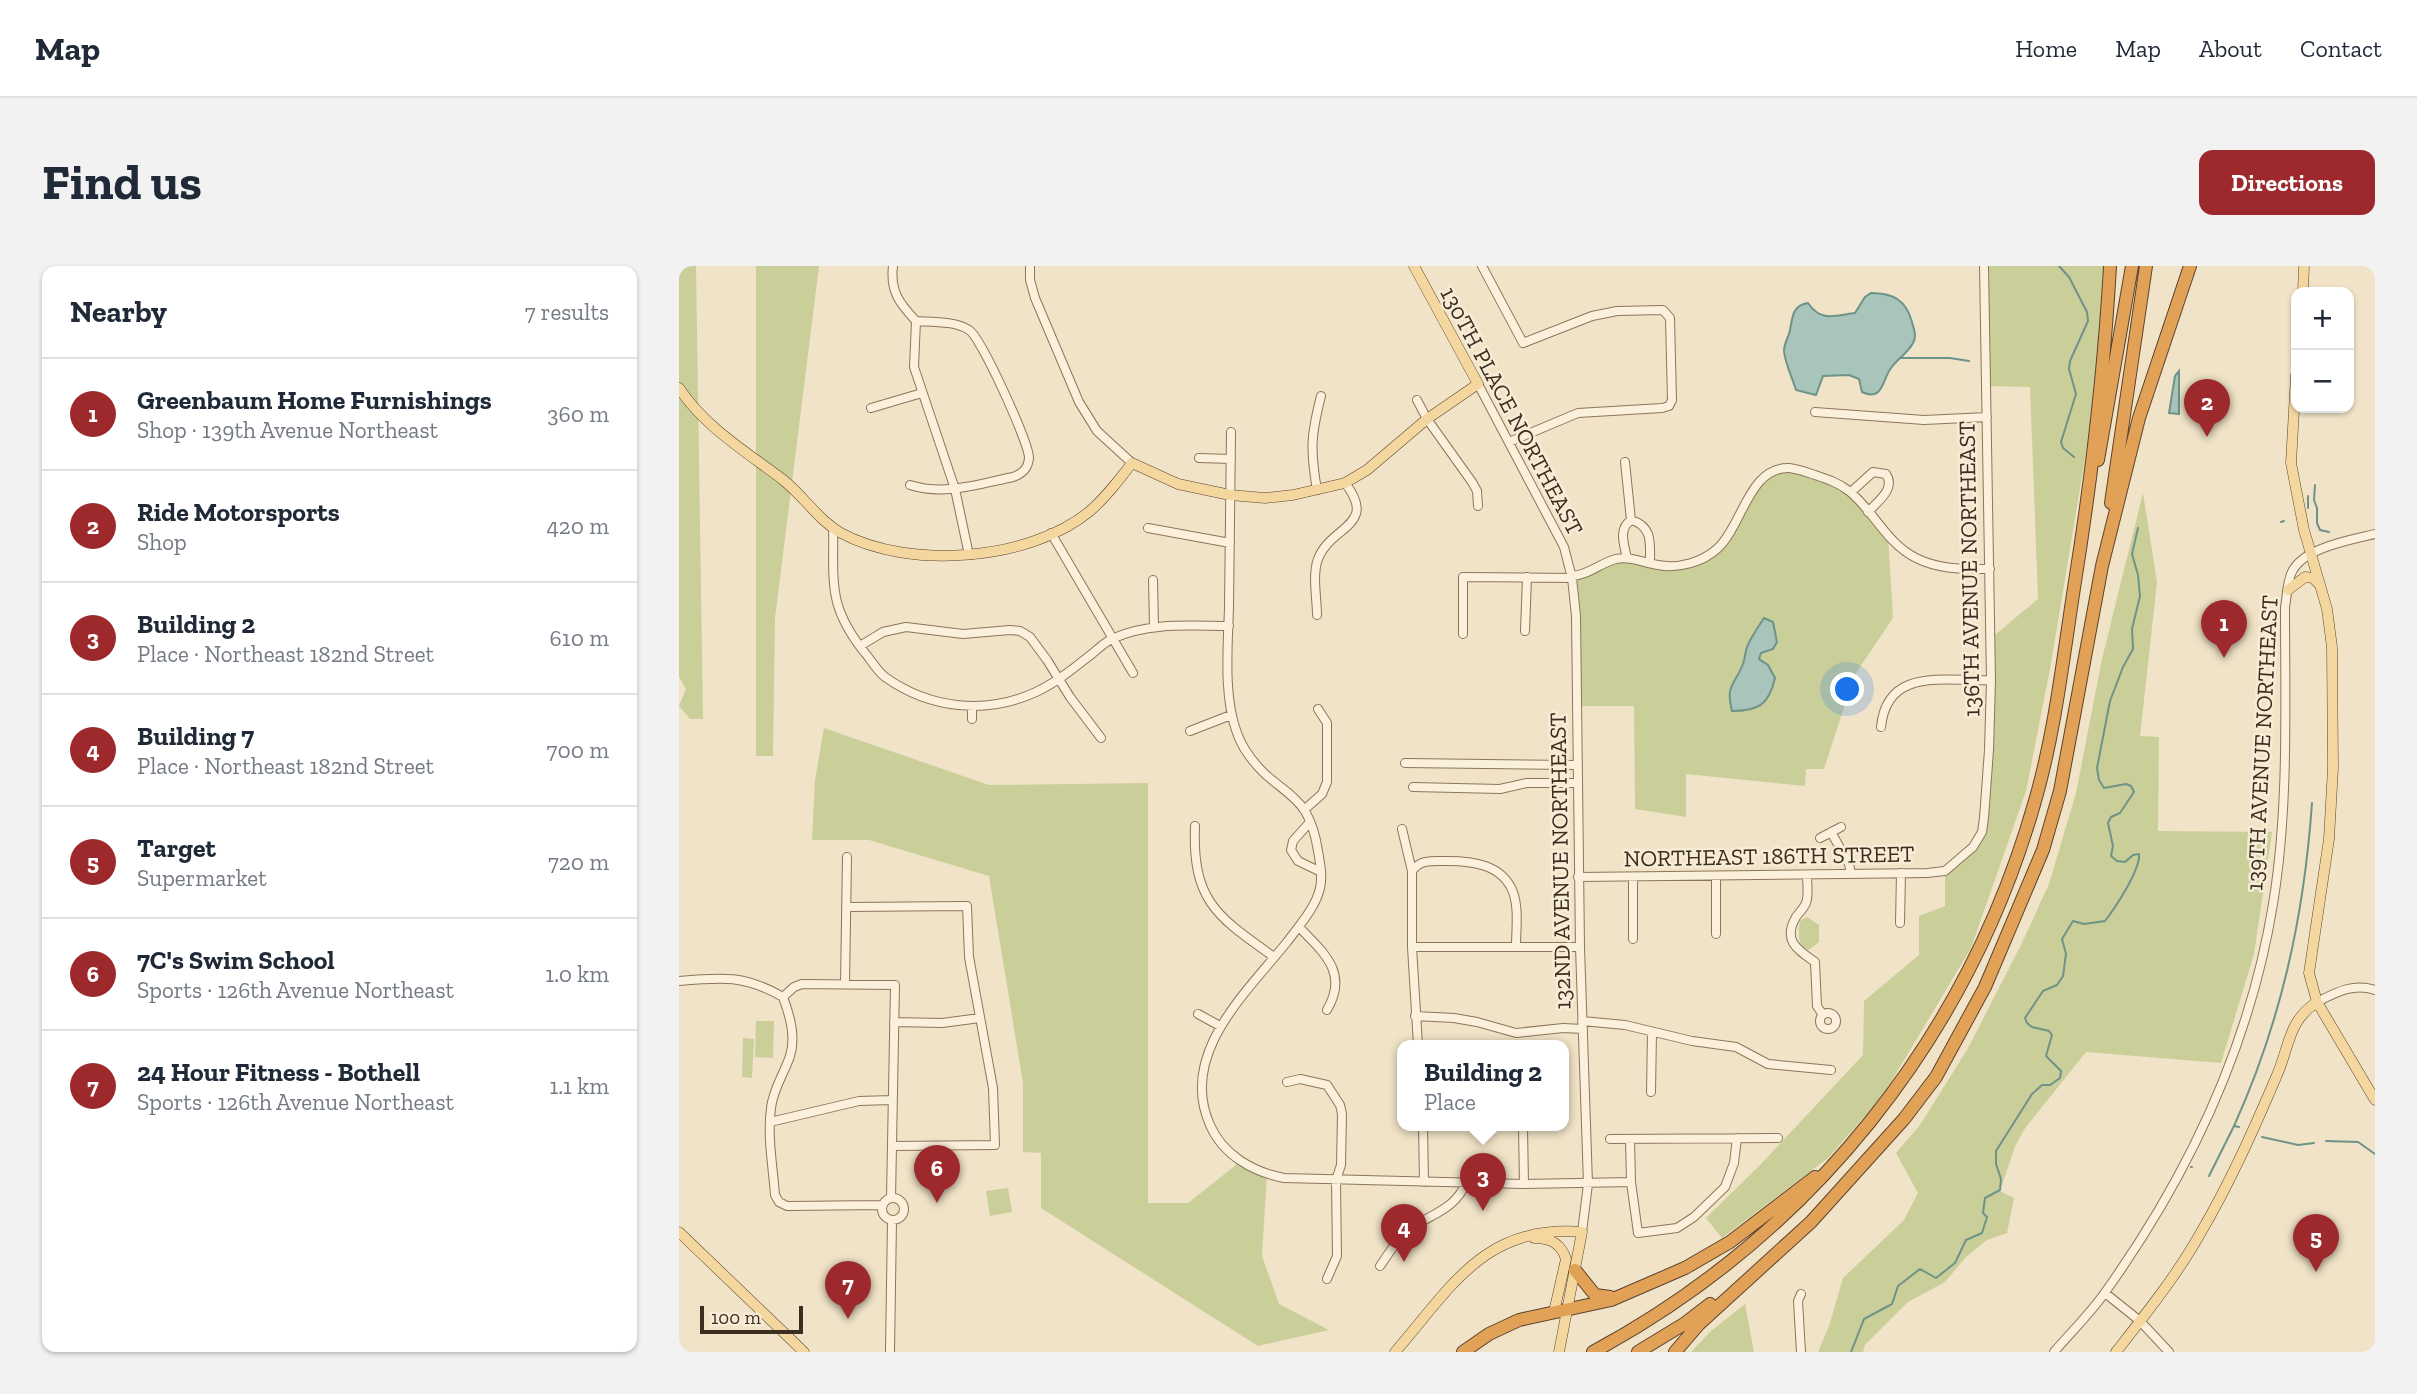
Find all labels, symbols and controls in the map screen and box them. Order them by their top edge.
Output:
text: Map [35,29,100,68]
text: Home [2015,34,2077,63]
text: Map [2115,34,2161,63]
text: About [2199,34,2262,63]
text: Contact [2300,34,2382,63]
button: Directions [2199,150,2375,215]
text: Find us [42,153,202,212]
street label: 130TH PLACE NORTHEAST [1435,282,1589,540]
map controls [2291,287,2354,413]
button: + [2291,287,2354,350]
text: Nearby [70,294,167,330]
text: 7 results [525,298,609,326]
button: − [2291,350,2354,413]
pin: 2 [2184,379,2230,437]
text: Greenbaum Home Furnishings [137,384,492,416]
text: 1 [88,400,98,428]
text: 360 m [547,400,609,428]
text: Shop · 139th Avenue Northeast [137,416,438,444]
street label: 136TH AVENUE NORTHEAST [1952,421,1986,717]
text: Ride Motorsports [137,496,340,528]
text: 2 [87,512,99,540]
text: 420 m [546,512,609,540]
text: Shop [137,528,187,556]
street label: 139TH AVENUE NORTHEAST [2240,594,2284,892]
pin: 1 [2201,600,2247,658]
text: Building 2 [137,608,255,640]
text: 3 [87,624,99,652]
text: 610 m [550,624,609,652]
text: Place · Northeast 182nd Street [137,640,434,668]
your location [1830,672,1864,706]
street label: 132ND AVENUE NORTHEAST [1543,712,1577,1010]
text: Building 7 [137,720,254,752]
text: 4 [86,736,100,764]
text: 700 m [547,736,609,764]
text: Place · Northeast 182nd Street [137,752,434,780]
text: Target [137,832,216,864]
street label: NORTHEAST 186TH STREET [1623,839,1915,873]
text: 5 [87,848,99,876]
text: 720 m [548,848,609,876]
text: Supermarket [137,864,267,892]
text: 7C's Swim School [137,944,335,976]
text: 6 [87,960,99,988]
text: 1.0 km [545,960,609,988]
text: Sports · 126th Avenue Northeast [137,976,454,1004]
popup [1397,1040,1569,1131]
text: 24 Hour Fitness - Bothell [137,1056,420,1088]
text: Building 2 [1424,1056,1542,1088]
text: 7 [87,1072,99,1100]
text: 1.1 km [549,1072,609,1100]
text: Sports · 126th Avenue Northeast [137,1088,454,1116]
text: Place [1424,1088,1476,1116]
pin: 6 [914,1145,960,1203]
pin: 3 [1460,1153,1506,1211]
pin: 4 [1381,1204,1427,1262]
pin: 5 [2293,1214,2339,1272]
pin: 7 [825,1261,871,1319]
scale bar [700,1303,803,1335]
text: 100 m [711,1306,761,1329]

